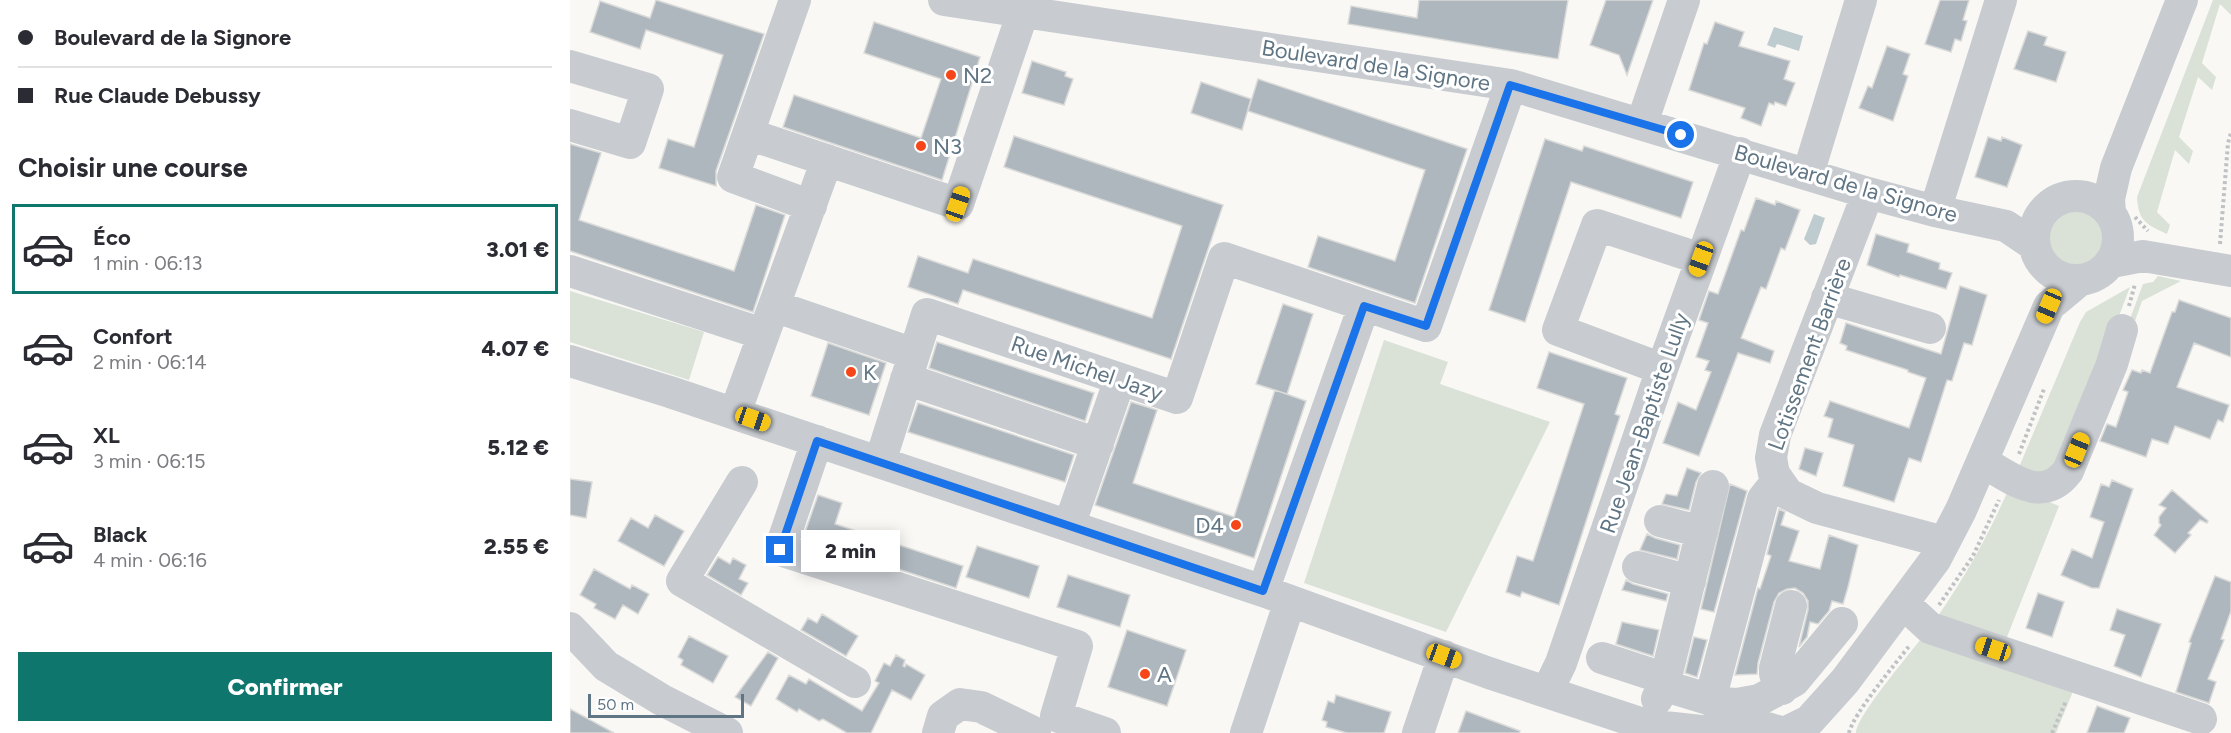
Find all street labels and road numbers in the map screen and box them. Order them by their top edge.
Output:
street label: Boulevard de la Signore [1260,34,1492,97]
street label: Boulevard de la Signore [1731,139,1961,228]
street label: Lotissement Barrière [1762,254,1857,454]
street label: Rue Jean-Baptiste Lully [1594,309,1695,537]
street label: Rue Michel Jazy [1007,330,1167,407]

